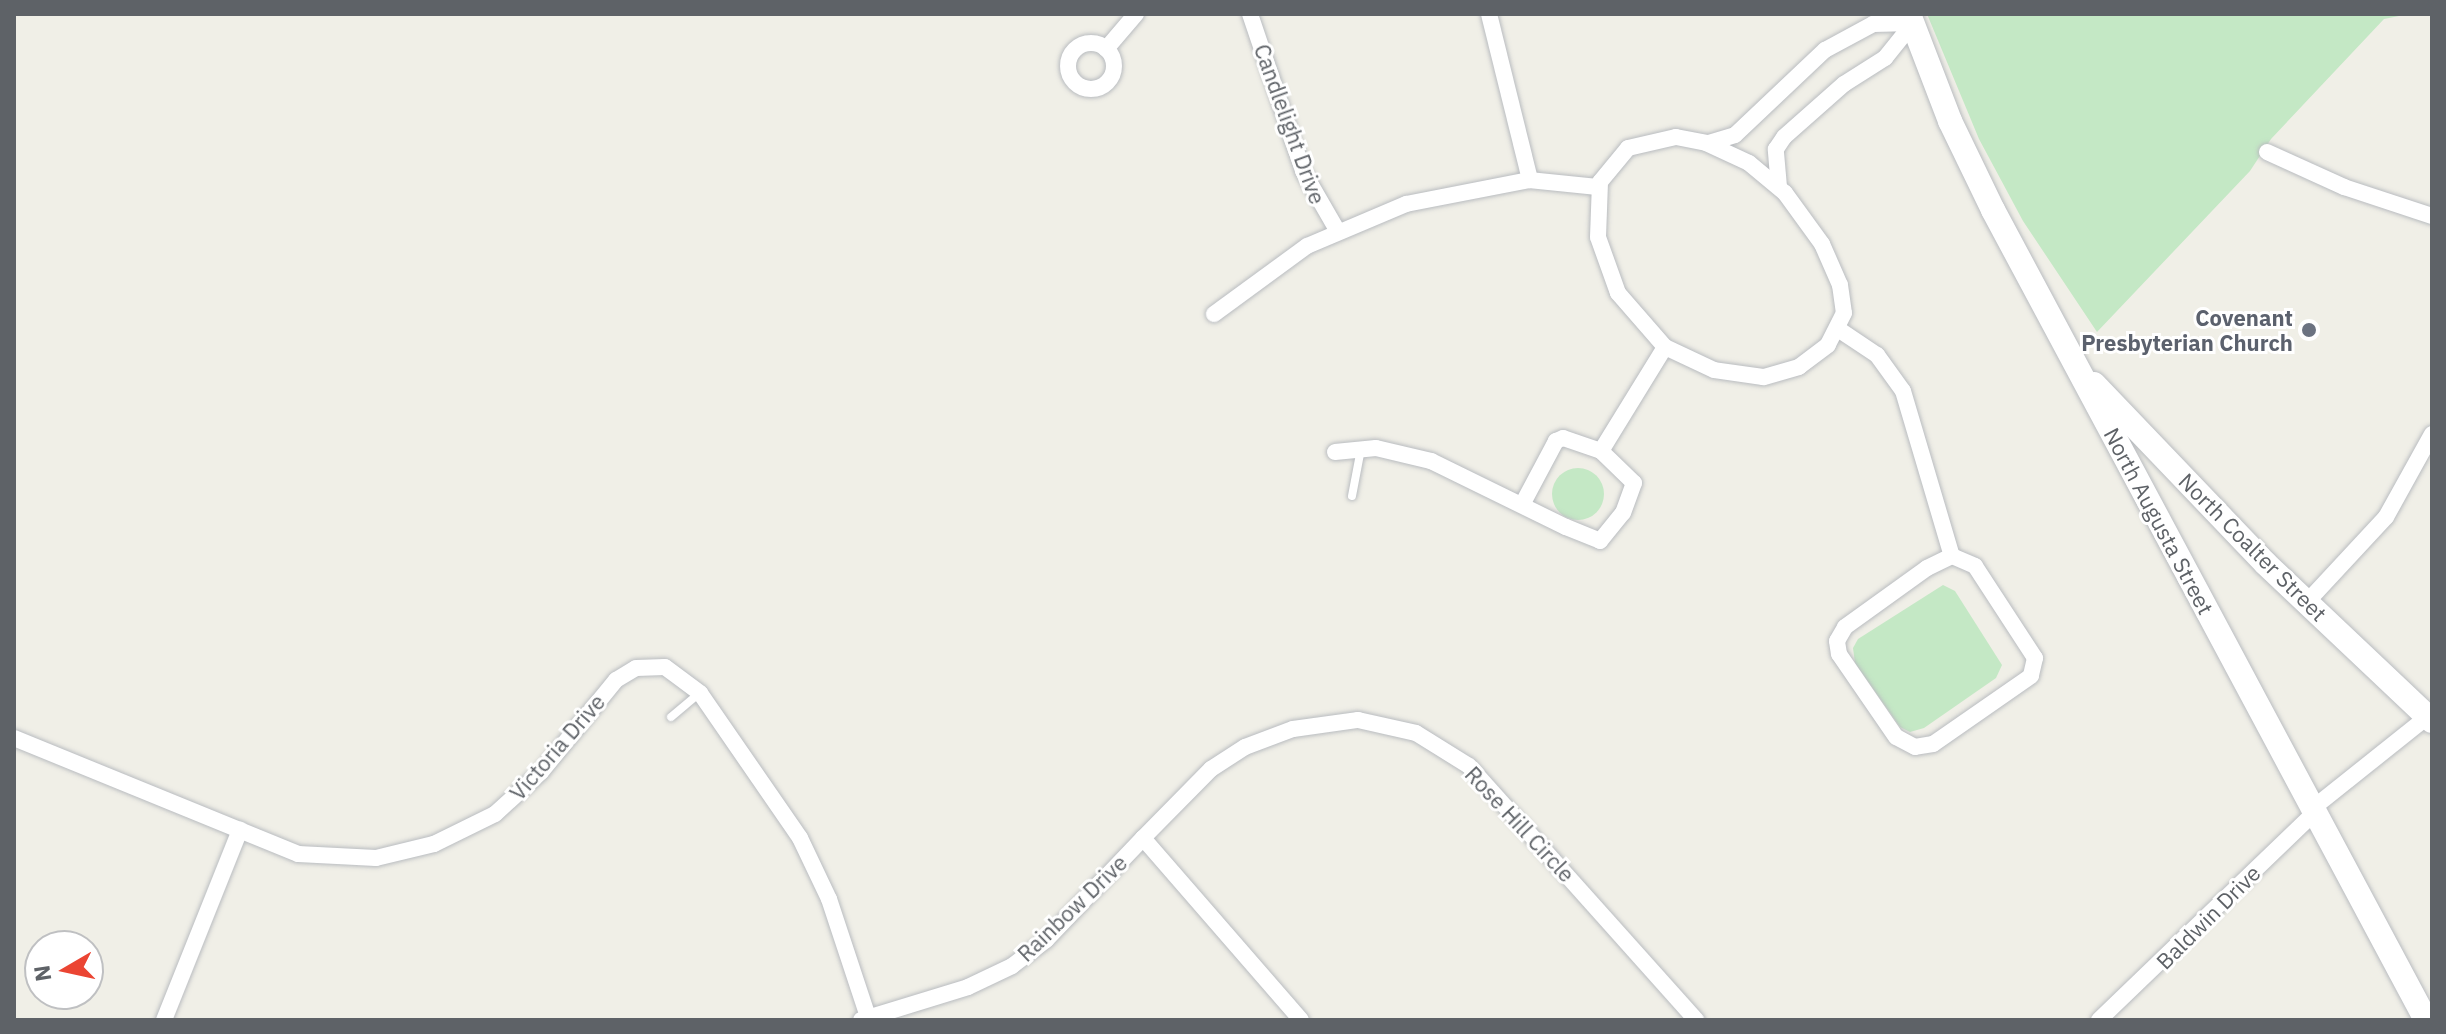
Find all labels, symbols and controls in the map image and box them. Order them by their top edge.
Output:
street label: Candlelight Drive [1249,40,1331,208]
place label: Covenant Presbyterian Church [2081,304,2293,356]
marker: Covenant Presbyterian Church [2300,321,2318,339]
street label: North Augusta Street [2099,423,2219,619]
street label: North Coalter Street [2174,468,2332,626]
street label: Victoria Drive [504,689,610,805]
street label: Rose Hill Circle [1460,761,1580,887]
street label: Rainbow Drive [1012,849,1132,967]
street label: Baldwin Drive [2151,860,2265,974]
north arrow [24,930,104,1010]
text: N [26,963,57,984]

